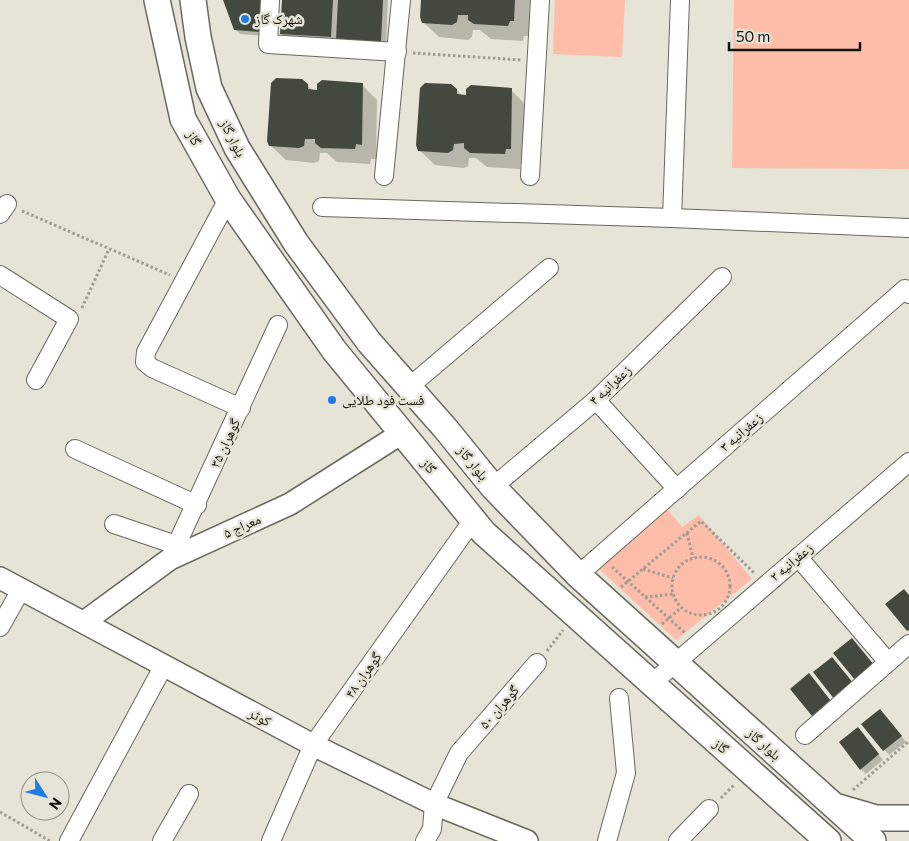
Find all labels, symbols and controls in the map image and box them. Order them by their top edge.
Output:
place label: شهرک گاز [254,10,303,28]
marker: شهرک گاز [239,13,251,25]
scale bar [729,20,860,52]
text: 50 m [736,27,770,45]
street label: بلوار گاز [215,115,250,160]
street label: گاز [182,126,206,149]
street label: زعفرانیه ۴ [585,361,635,409]
place label: فست فود طلایی [342,391,425,409]
marker: فست فود طلایی [326,394,338,406]
street label: زعفرانیه ۳ [716,408,766,456]
street label: گوهران ۳۵ [206,415,244,470]
street label: بلوار گاز [453,441,493,484]
street label: گاز [417,454,441,478]
street label: معراج ۵ [220,510,264,543]
street label: زعفرانیه ۲ [766,539,816,585]
street label: گوهران ۴۸ [341,648,385,701]
street label: گوهران ۵۰ [475,681,523,733]
street label: کوثر [245,703,274,730]
street label: بلوار گاز [742,723,785,764]
street label: گاز [709,734,733,758]
north arrow [20,771,70,821]
text: N [46,795,66,813]

